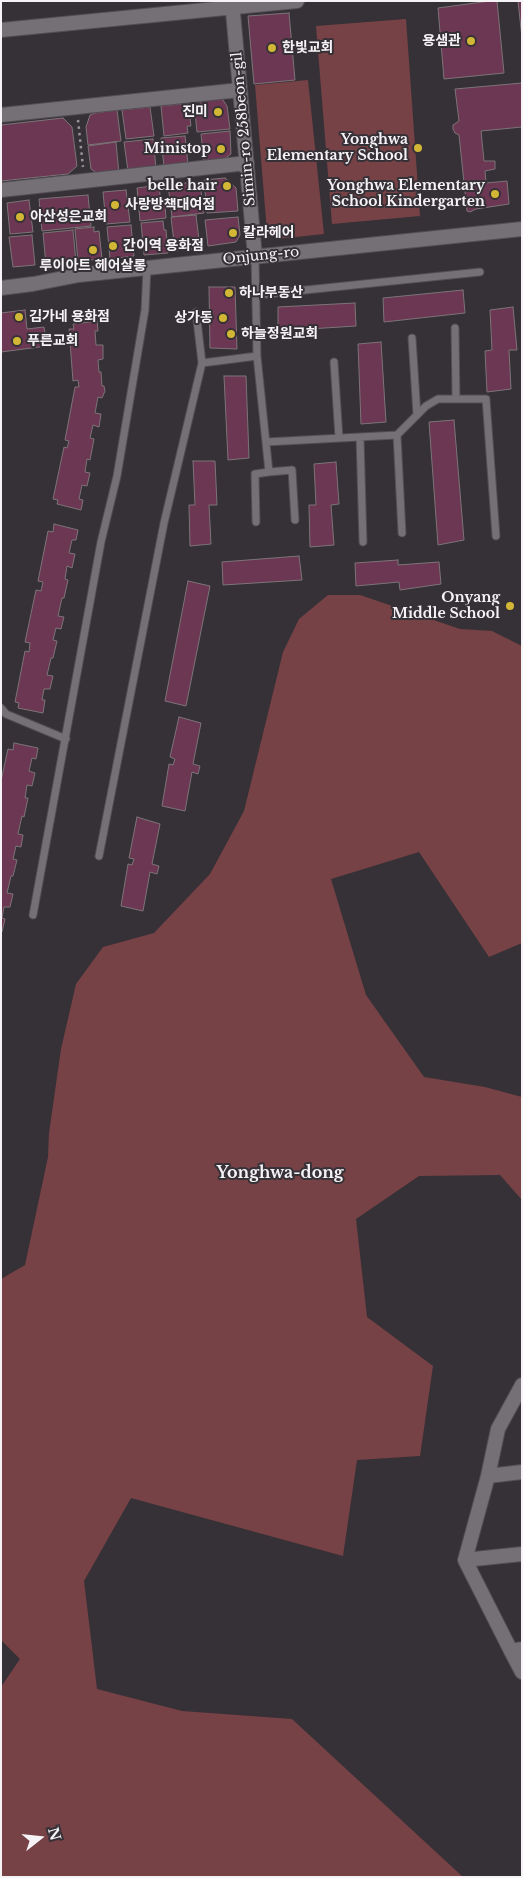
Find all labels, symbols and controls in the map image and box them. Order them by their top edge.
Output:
place label: 용샘관 [422,33,461,49]
marker: 용샘관 [465,35,477,47]
place label: 한빛교회 [282,40,334,56]
marker: 한빛교회 [266,42,278,54]
street label: Simin-ro 258beon-gil [229,51,259,207]
place label: 진미 [182,104,208,120]
marker: 진미 [212,106,224,118]
place label: Yonghwa Elementary School [267,132,408,164]
place label: Ministop [144,141,211,157]
marker: Yonghwa Elementary School [412,142,424,154]
marker: Ministop [215,143,227,155]
place label: belle hair [147,178,217,194]
place label: Yonghwa Elementary School Kindergarten [327,178,485,210]
marker: belle hair [221,180,233,192]
marker: Yonghwa Elementary School Kindergarten [489,188,501,200]
place label: 사랑방책대여점 [125,197,215,213]
marker: 사랑방책대여점 [109,199,121,211]
place label: 아산성은교회 [30,209,107,225]
marker: 아산성은교회 [14,211,26,223]
place label: 칼라헤어 [243,225,295,241]
marker: 칼라헤어 [227,227,239,239]
place label: 간이역 용화점 [123,238,204,254]
marker: 간이역 용화점 [107,240,119,252]
marker: 루이아트 헤어살롱 [87,244,99,256]
street label: Onjung-ro [222,244,300,268]
place label: 루이아트 헤어살롱 [40,258,146,274]
place label: 하나부동산 [239,285,303,301]
marker: 하나부동산 [223,287,235,299]
place label: 김가네 용화점 [29,309,110,325]
place label: 상가동 [174,310,213,326]
marker: 김가네 용화점 [13,311,25,323]
marker: 상가동 [217,312,229,324]
place label: 하늘정원교회 [241,326,318,342]
marker: 하늘정원교회 [225,328,237,340]
place label: 푸른교회 [27,333,79,349]
marker: 푸른교회 [11,335,23,347]
place label: Onyang Middle School [392,590,500,622]
marker: Onyang Middle School [504,600,516,612]
district label: Yonghwa-dong [216,1163,344,1183]
north arrow [15,1813,65,1863]
text: N [44,1825,65,1843]

